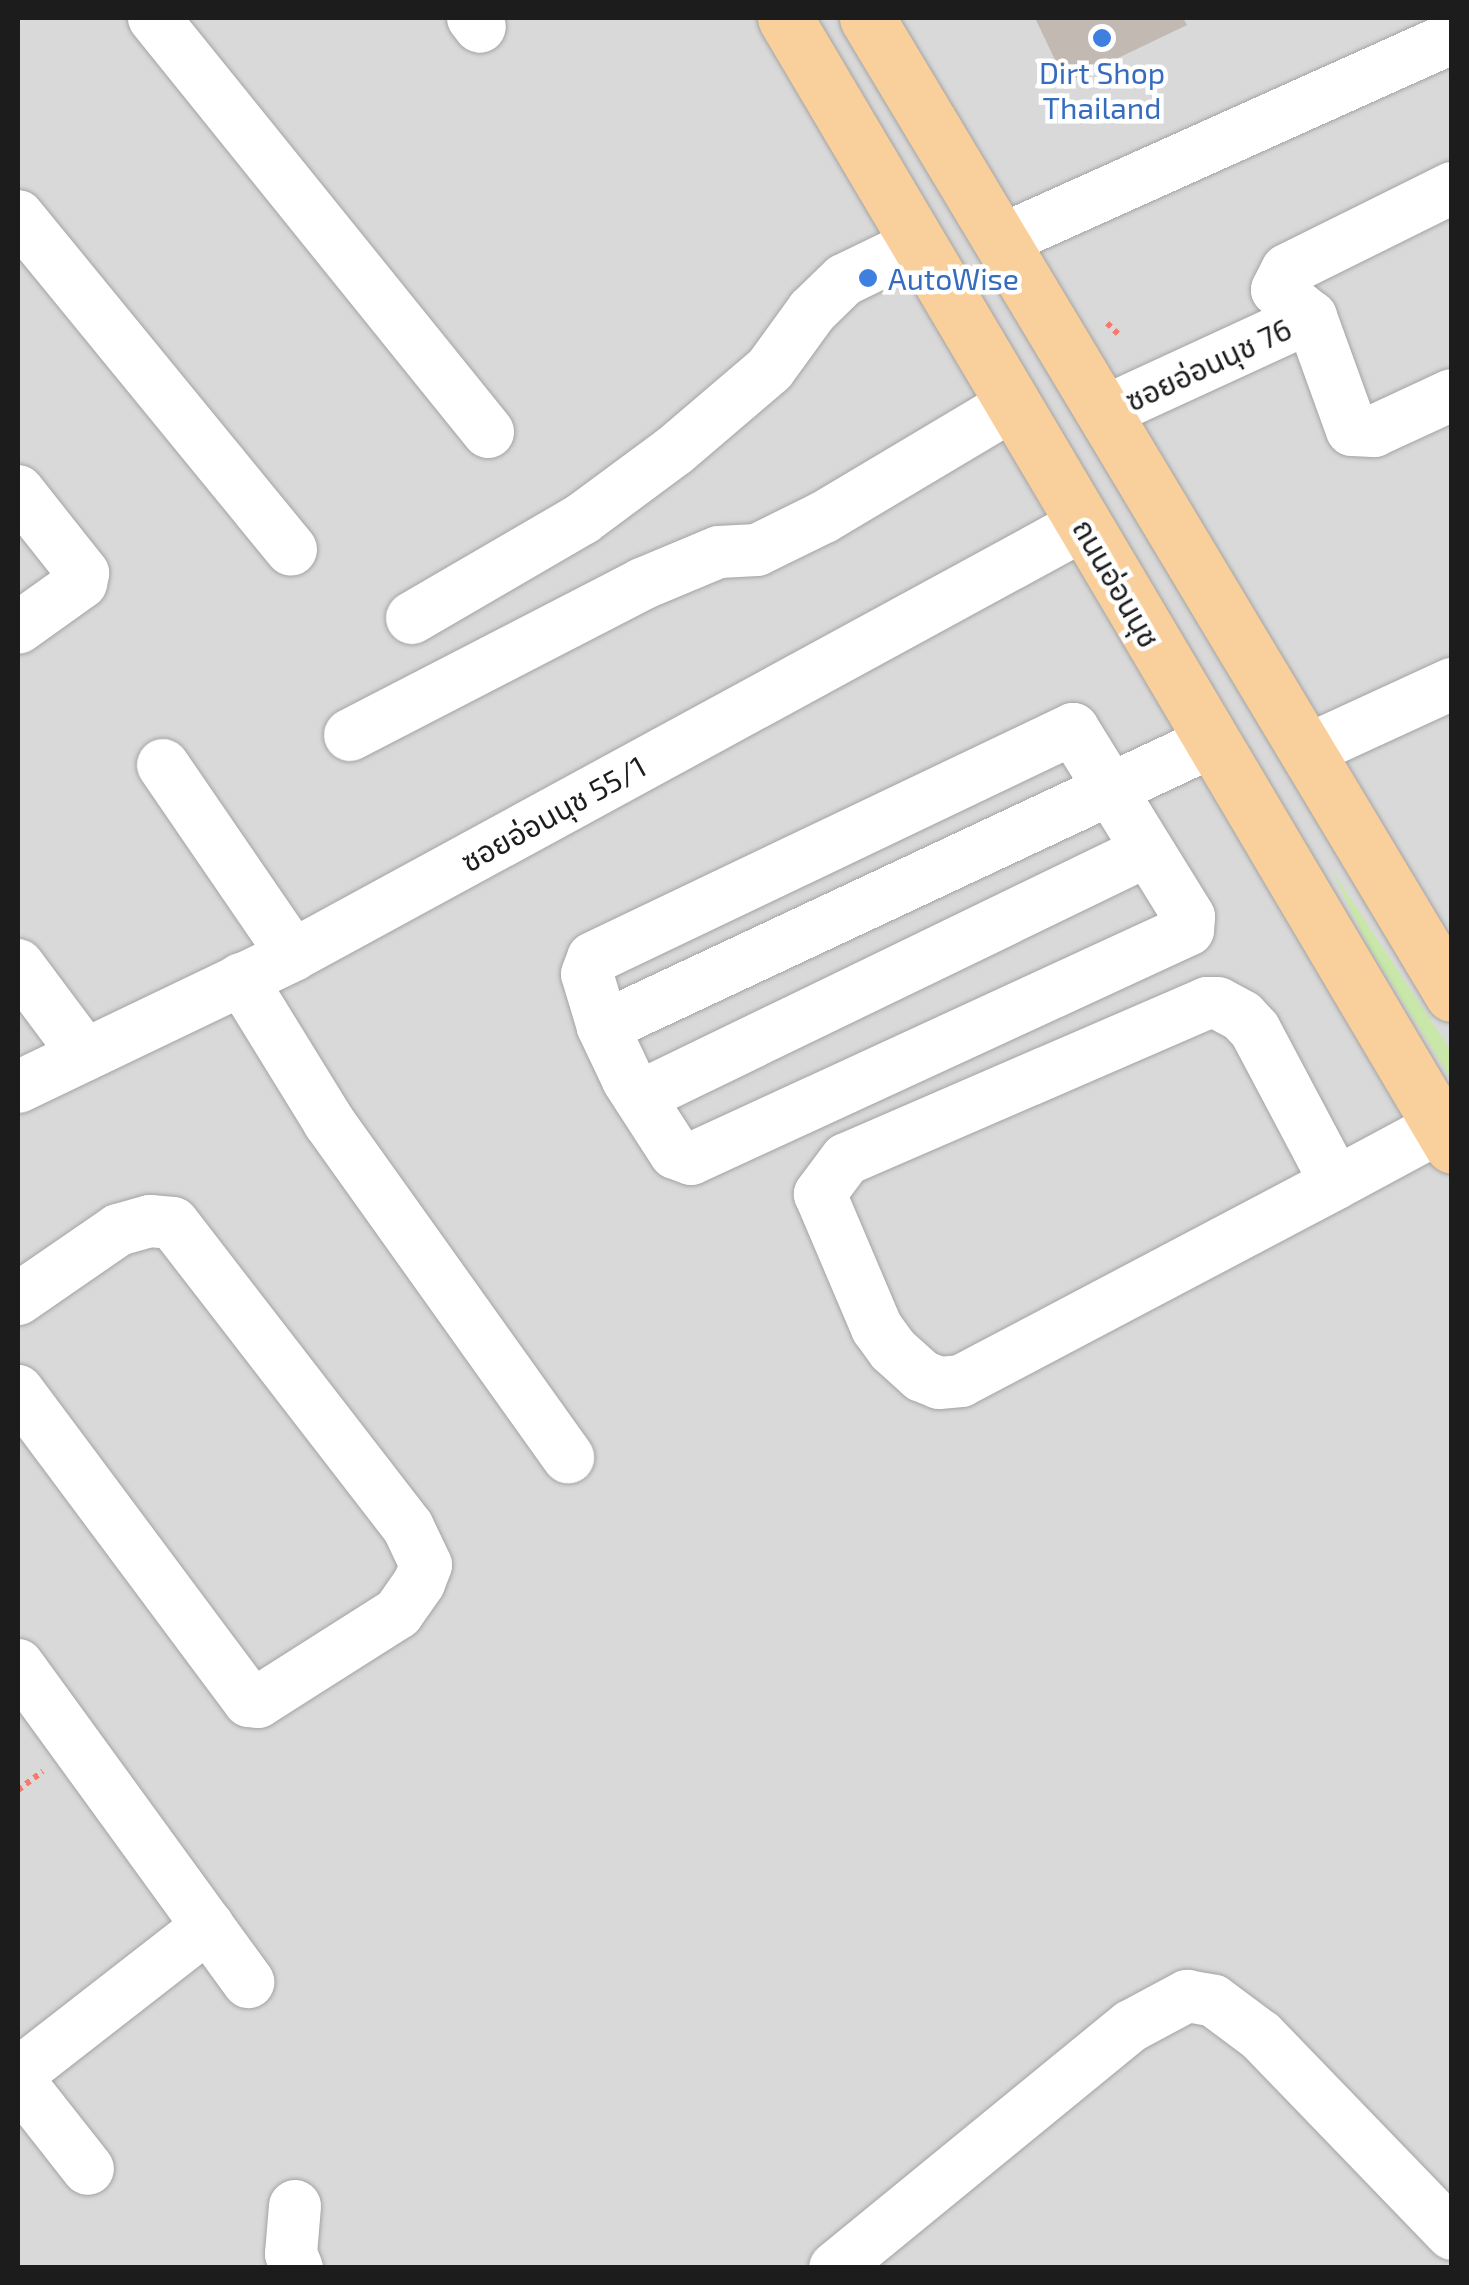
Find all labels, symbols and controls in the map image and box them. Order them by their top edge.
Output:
marker: Dirt Shop Thailand [1091,27,1113,49]
place label: Dirt Shop Thailand [1039,54,1165,124]
place label: AutoWise [888,260,1019,296]
marker: AutoWise [857,267,879,289]
street label: ซอยอ่อนนุช 76 [1119,310,1297,418]
street label: ถนนอ่อนนุช [1066,512,1168,654]
street label: ซอยอ่อนนุช 55/1 [454,747,652,879]

